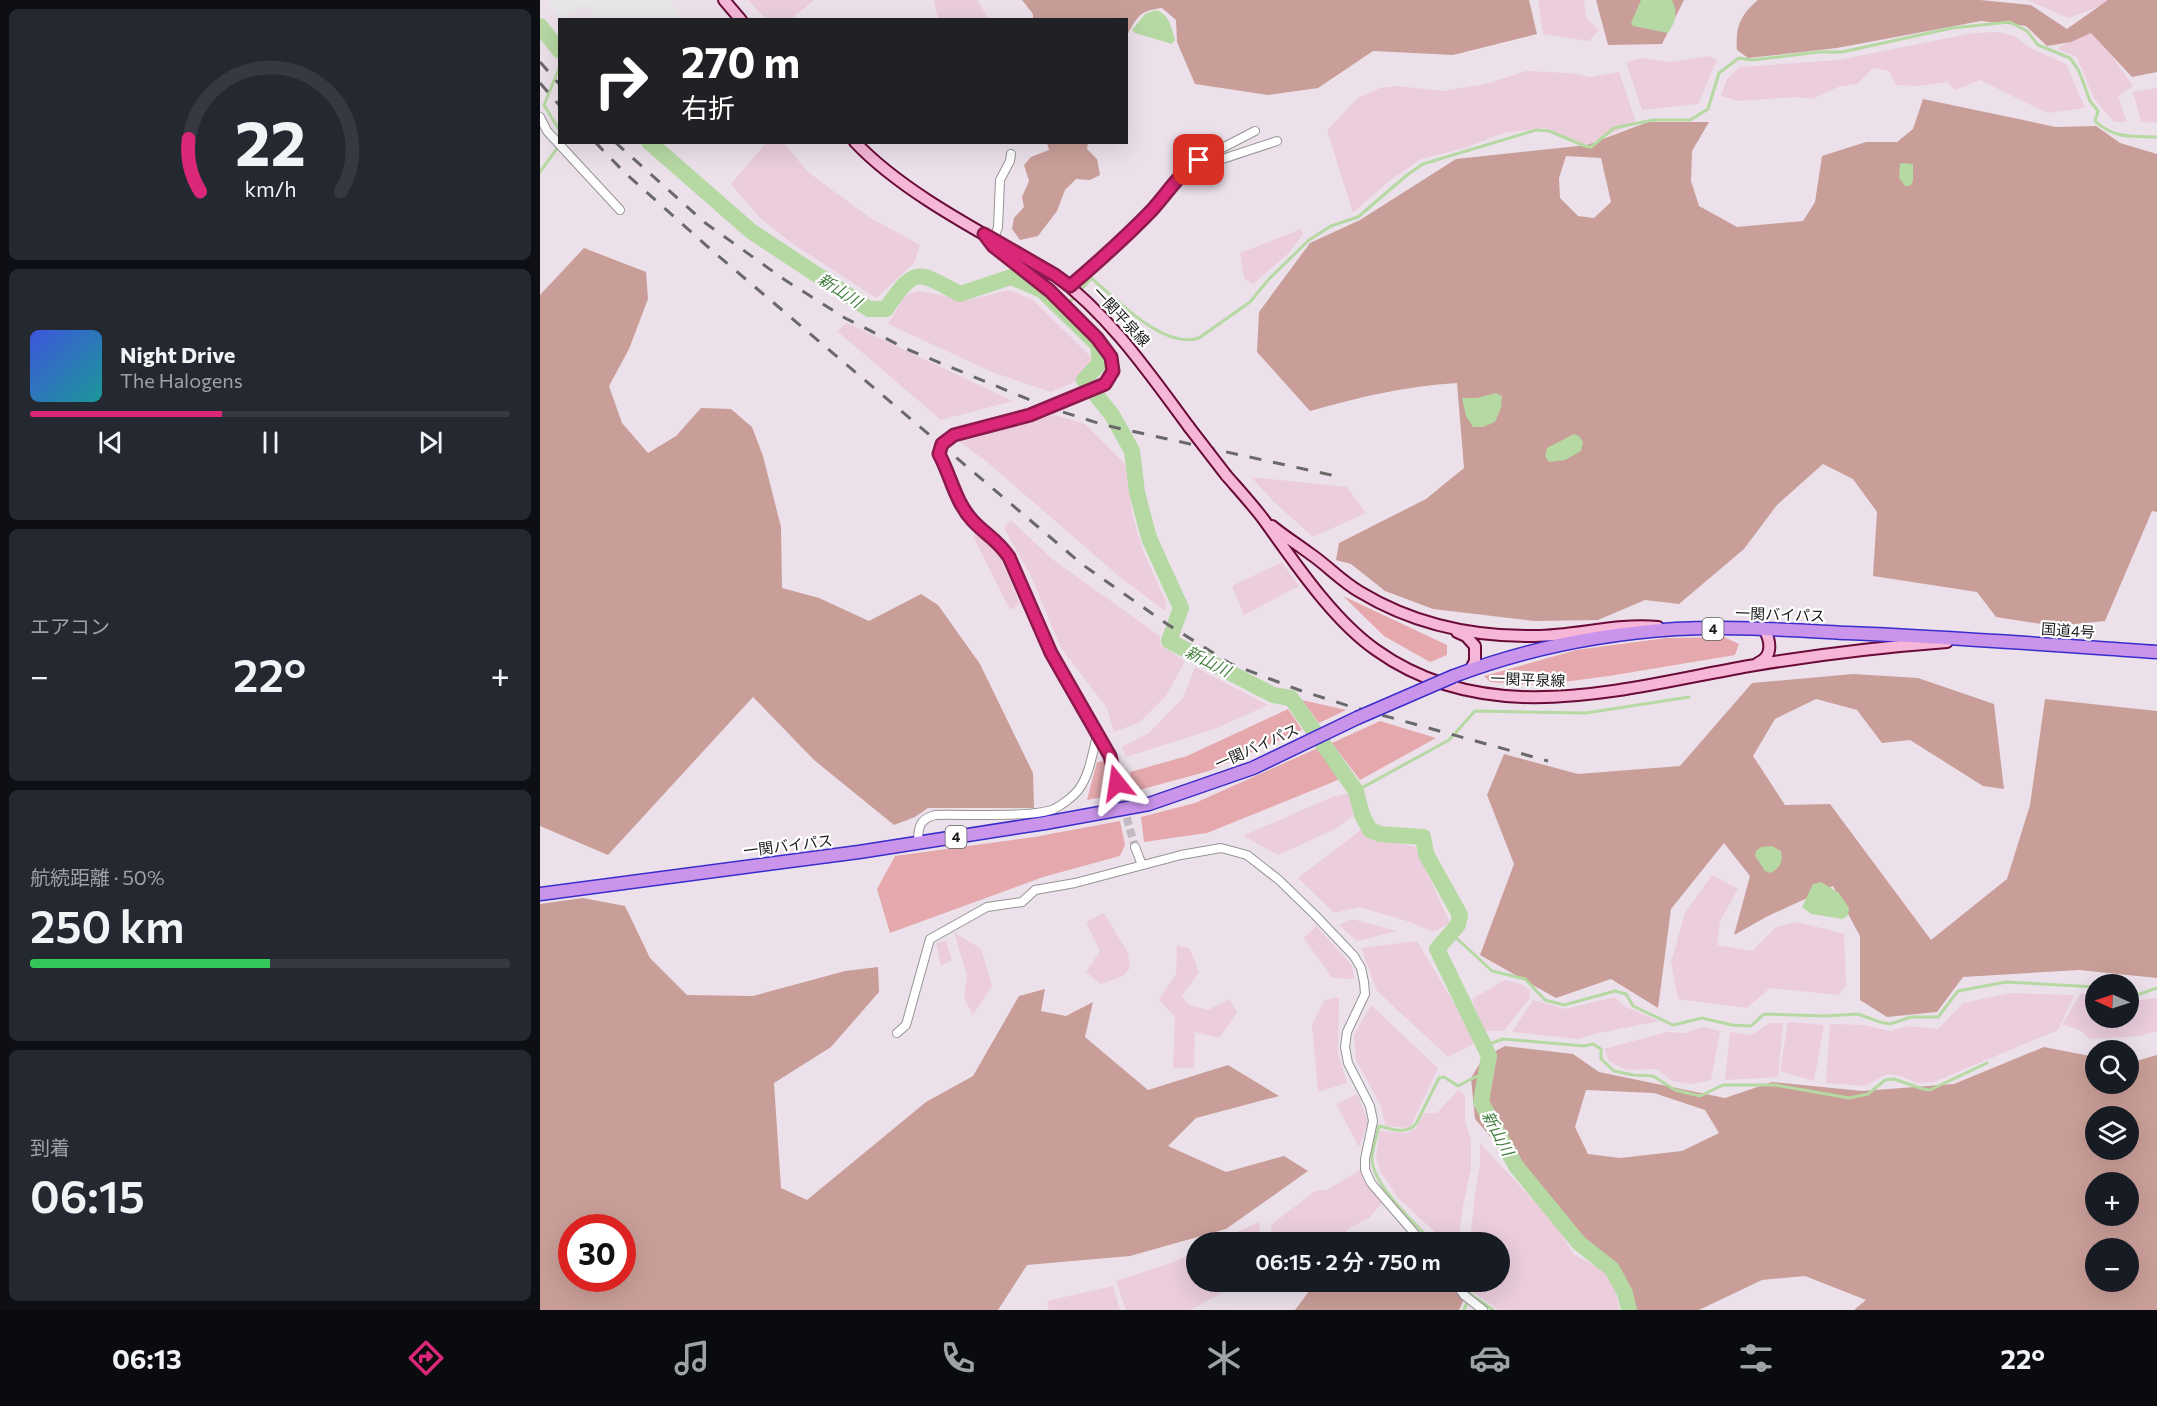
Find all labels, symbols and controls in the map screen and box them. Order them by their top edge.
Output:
text: 270 m [681,35,800,87]
icon: right [582,42,660,120]
text: 右折 [681,91,735,124]
text: 22 [234,103,306,179]
pin [1173,134,1224,185]
icon: arrive [1182,143,1215,176]
text: km/h [244,175,296,201]
water label: 新山川 [815,269,867,312]
street label: 一関平泉線 [1090,283,1154,350]
text: Night Drive [120,341,235,368]
text: The Halogens [120,368,243,392]
icon: previous [94,426,127,459]
icon: pause [254,426,287,459]
icon: next [414,426,447,459]
street label: 一関バイパス [1735,603,1825,625]
text: エアコン [30,614,110,638]
road number: 4 [1702,618,1724,640]
street label: 国道4号 [2040,619,2096,641]
water label: 新山川 [1183,641,1236,681]
text: 22° [233,646,306,701]
text: − [30,654,49,695]
text: + [491,654,510,695]
street label: 一関平泉線 [1490,669,1566,689]
street label: 一関バイパス [1212,720,1301,773]
position arrow [1085,751,1149,815]
road number: 4 [946,826,966,848]
street label: 一関バイパス [742,831,833,859]
text: 航続距離 · 50% [30,865,165,889]
text: 250 km [30,897,184,952]
north arrow [2085,974,2139,1028]
map controls [2085,974,2139,1292]
button: search [2085,1040,2139,1094]
button: layers [2085,1106,2139,1160]
water label: 新山川 [1479,1107,1519,1160]
text: 到着 [30,1135,70,1159]
text: 06:15 [30,1167,145,1222]
button: + [2085,1172,2139,1226]
speed limit sign: 30 [558,1214,636,1292]
button: − [2085,1238,2139,1292]
text: 06:15 · 2 分 · 750 m [1255,1248,1441,1275]
icon: directions [405,1337,447,1379]
icon: music [671,1337,713,1379]
icon: phone [937,1337,979,1379]
icon: climate [1203,1337,1245,1379]
icon: car [1469,1337,1511,1379]
icon: filters [1735,1337,1777,1379]
text: 06:13 [112,1342,182,1375]
text: 22° [2001,1342,2045,1375]

